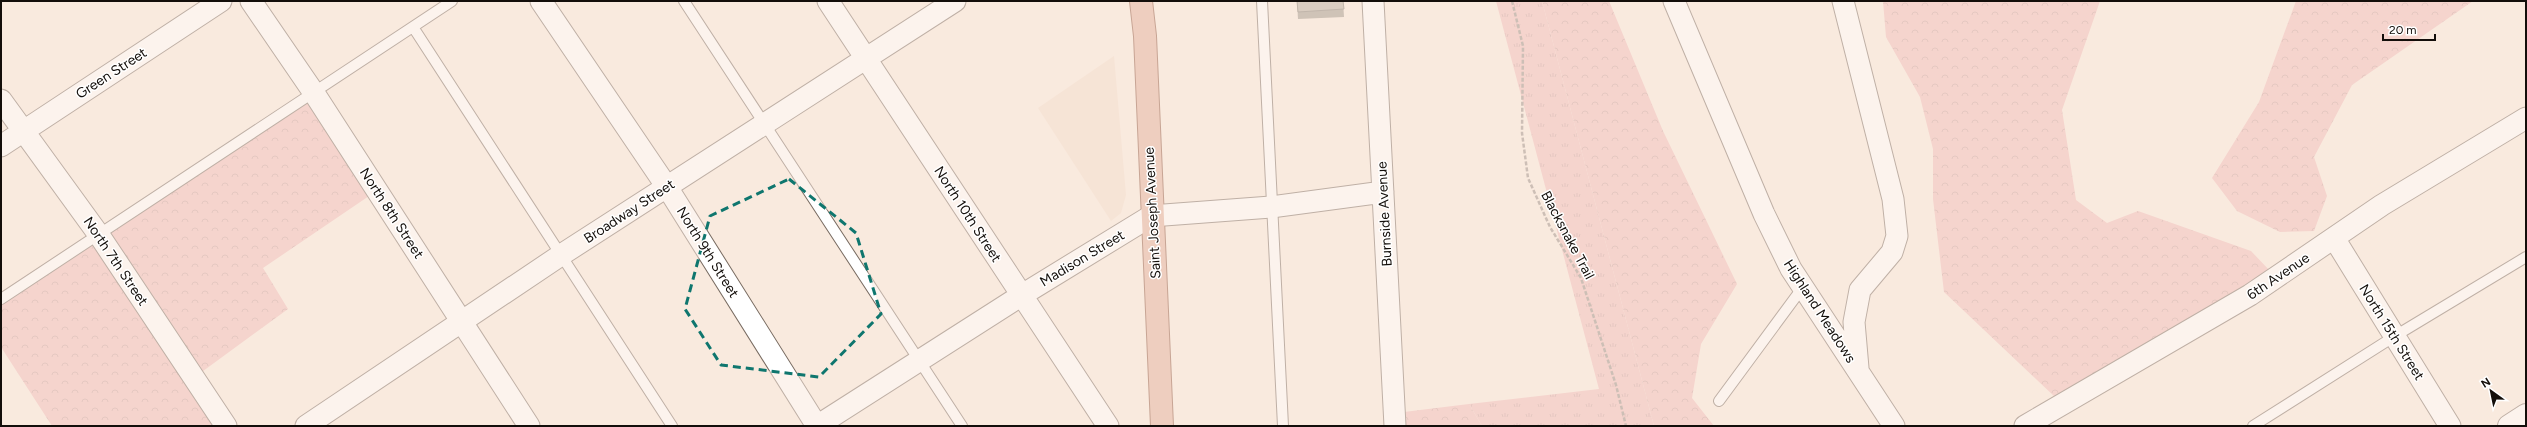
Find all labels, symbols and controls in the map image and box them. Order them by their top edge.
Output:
scale bar [2383,16,2435,42]
text: 20 m [2389,23,2417,37]
street label: Green Street [73,44,150,103]
street label: Saint Joseph Avenue [1141,146,1164,279]
street label: Burnside Avenue [1373,161,1396,267]
street label: North 10th Street [930,163,1005,265]
street label: North 8th Street [356,165,427,262]
street label: Broadway Street [581,176,678,247]
street label: Blacksnake Trail [1537,188,1598,282]
street label: North 9th Street [673,204,742,301]
street label: North 7th Street [80,214,152,309]
street label: Madison Street [1037,227,1128,290]
street label: 6th Avenue [2244,249,2313,304]
street label: Highland Meadows [1780,256,1859,366]
street label: North 15th Street [2355,281,2428,383]
north arrow [2471,371,2511,411]
text: N [2479,375,2493,391]

